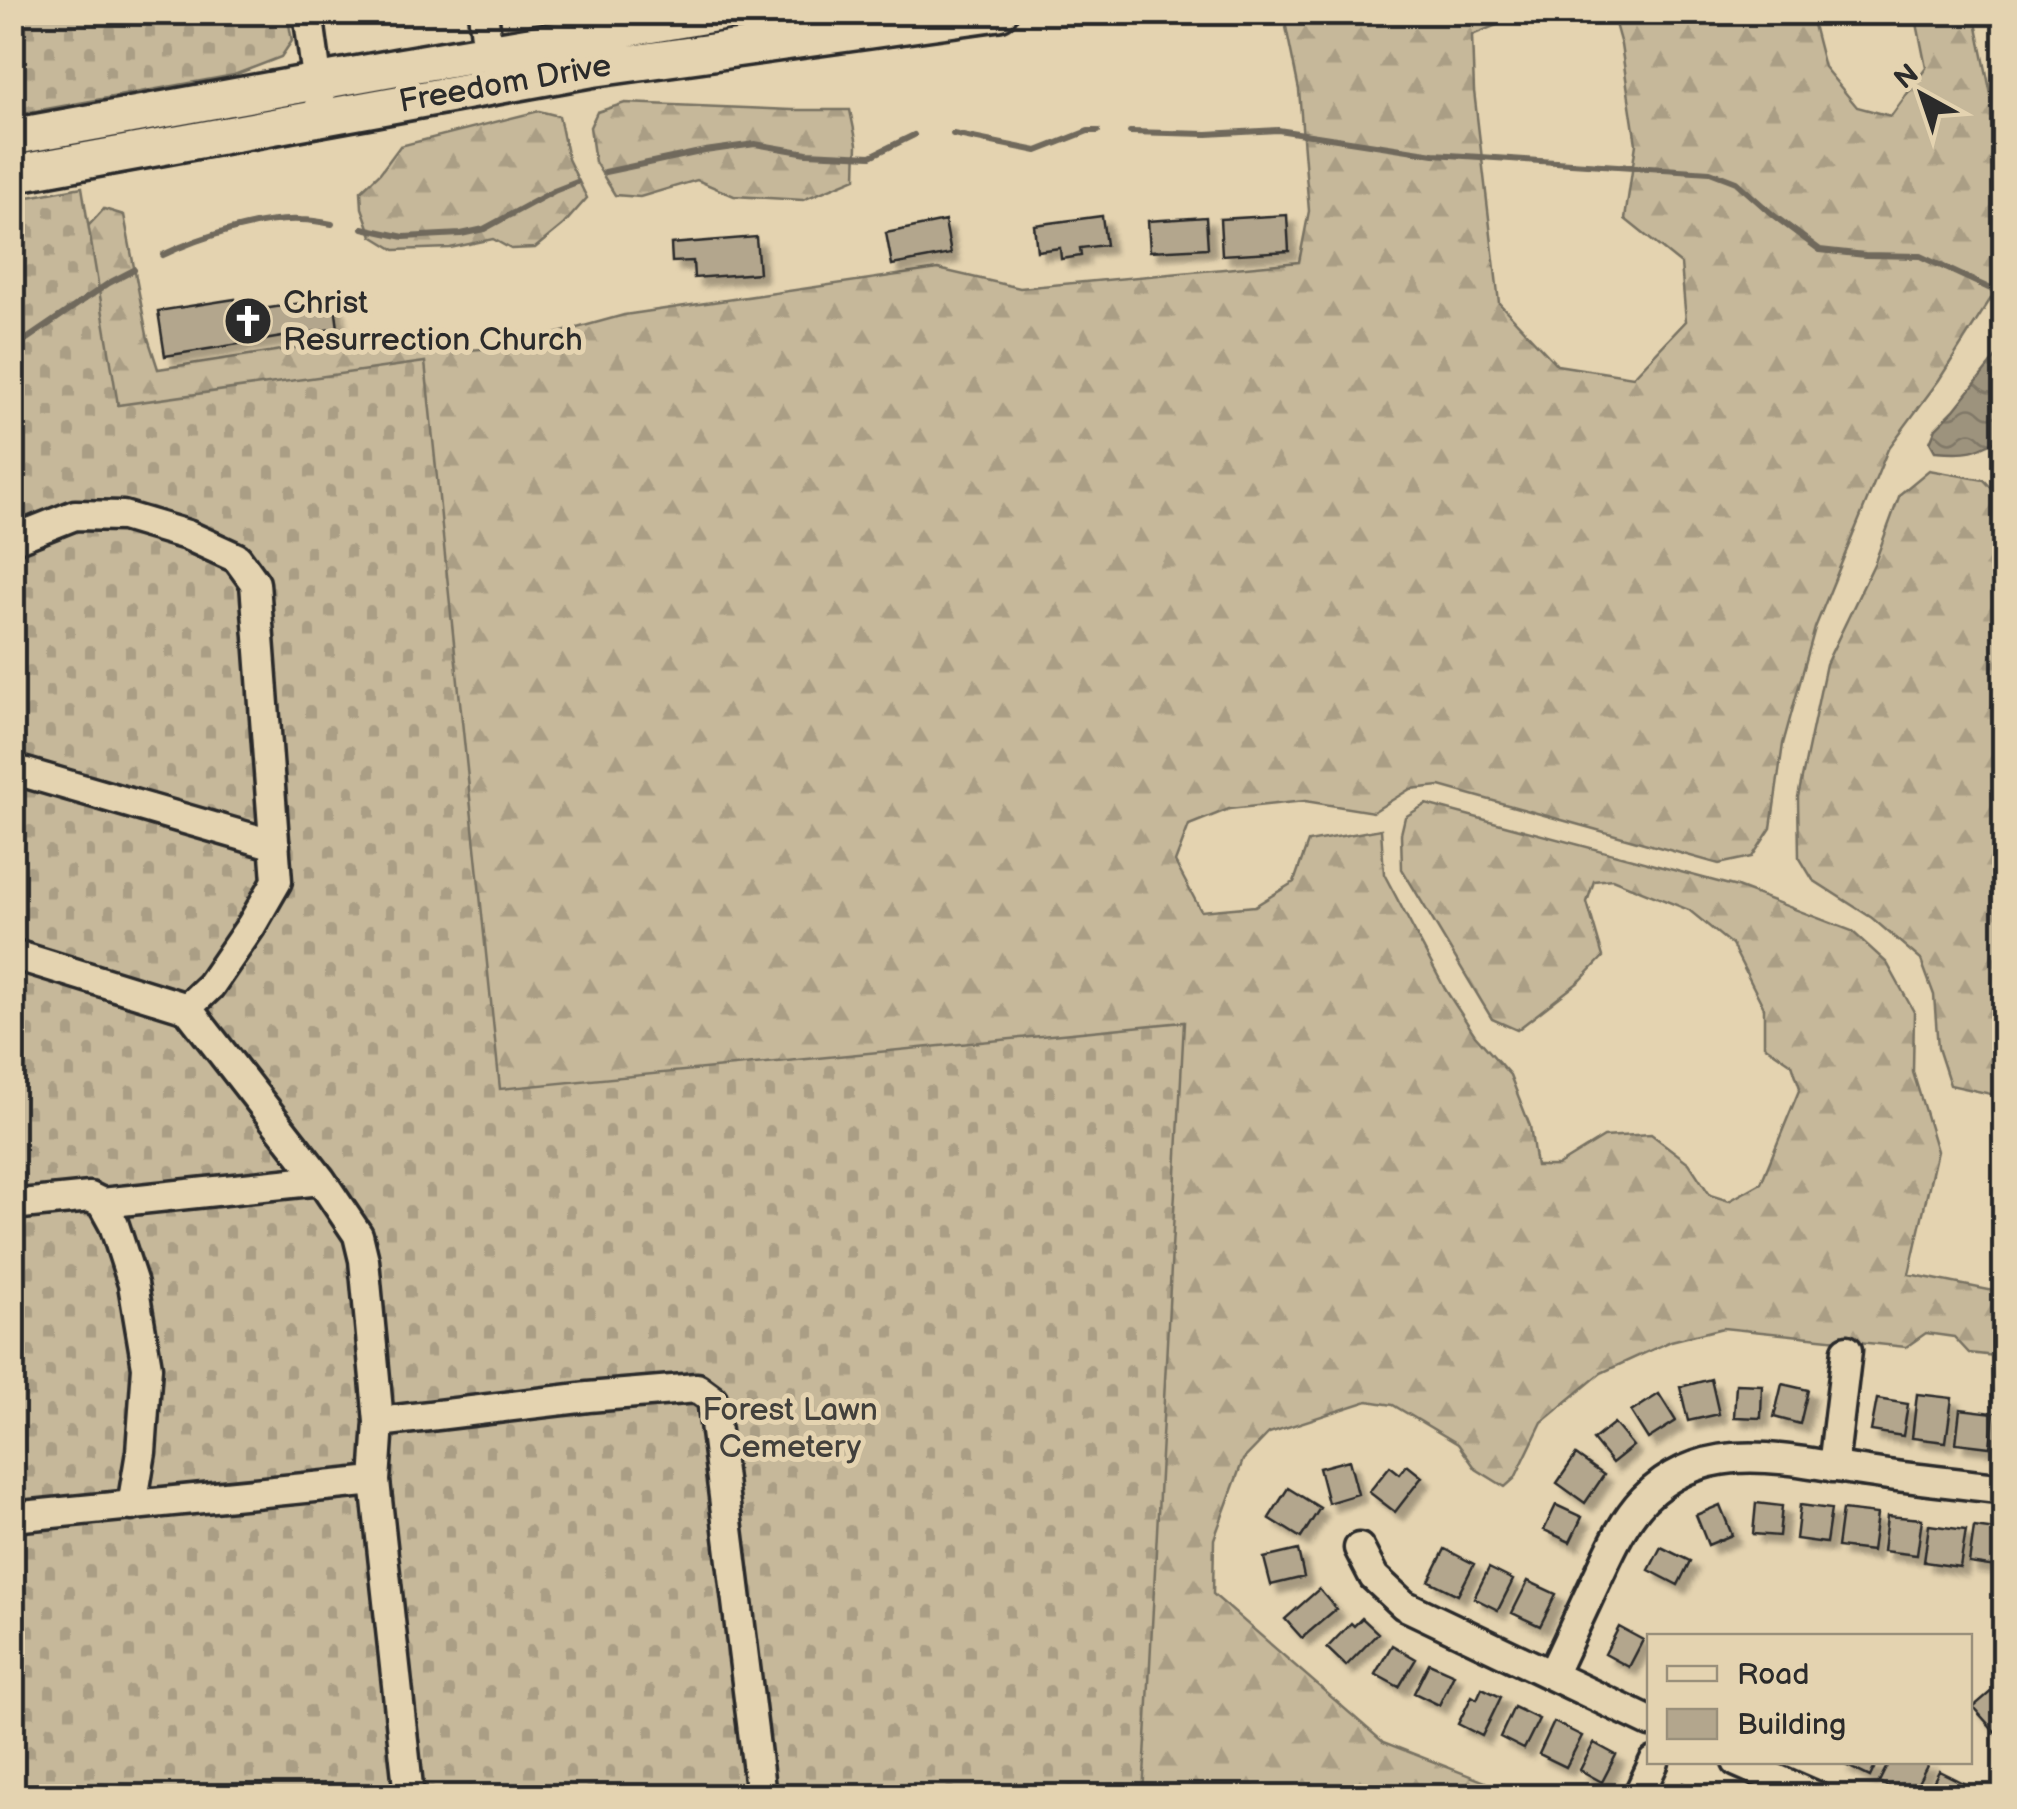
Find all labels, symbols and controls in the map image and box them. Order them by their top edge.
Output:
north arrow [1872,45,1972,145]
street label: Freedom Drive [396,46,614,122]
text: N [1888,58,1926,96]
place label: Christ Resurrection Church [283,284,583,360]
church icon: Christ Resurrection Church [222,295,274,347]
park label: Forest Lawn Cemetery [702,1391,878,1467]
legend [1647,1634,1972,1764]
text: Road [1737,1657,1810,1693]
text: Building [1737,1707,1846,1743]

